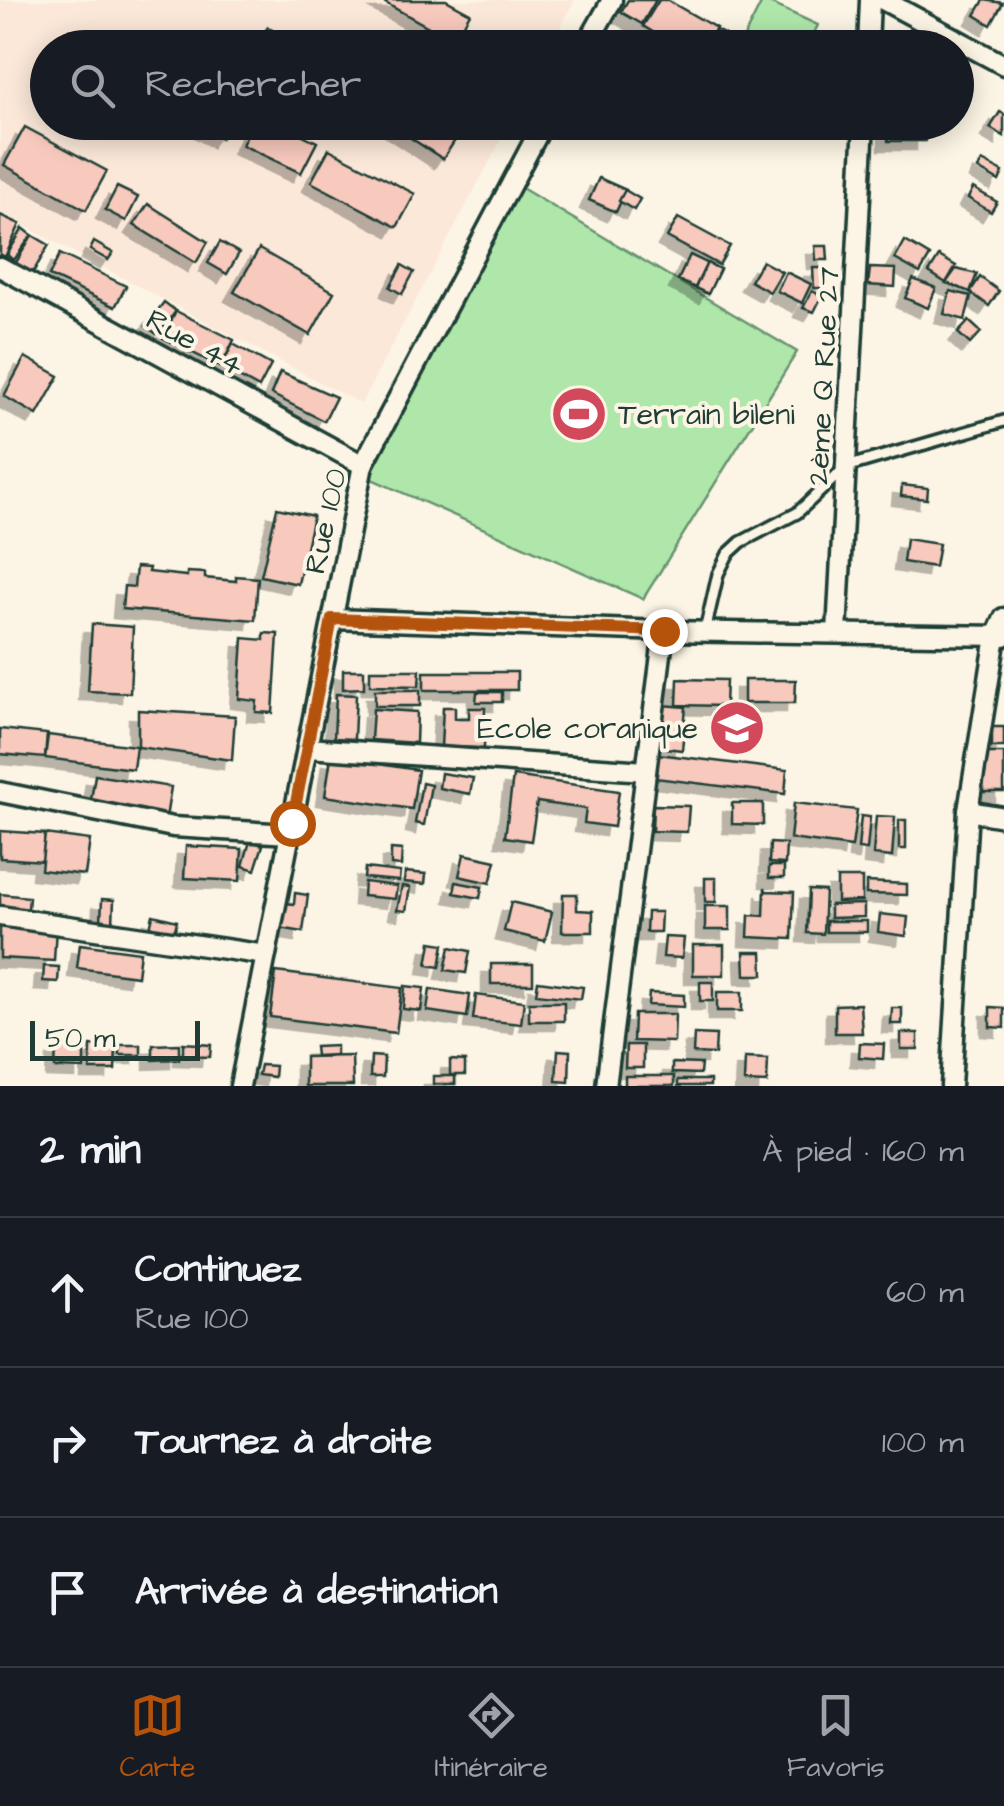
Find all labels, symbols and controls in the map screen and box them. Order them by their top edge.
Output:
search box [30,30,974,140]
icon: search [65,58,120,113]
text: Rechercher [145,59,361,111]
street label: 2ème Q Rue 27 [797,266,851,486]
street label: Rue 44 [138,299,251,387]
sports icon: Terrain bileni [549,384,609,444]
place label: Terrain bileni [618,394,795,436]
street label: Rue 100 [294,465,358,578]
route end [642,609,688,655]
school or university icon: Ecole coranique [707,698,767,758]
place label: Ecole coranique [477,708,698,750]
route start [270,801,316,847]
scale bar [30,1016,200,1060]
text: 50 m [45,1019,116,1058]
text: 2 min [40,1122,141,1180]
text: À pied · 160 m [762,1129,964,1174]
text: Continuez [135,1244,301,1296]
icon: ahead [40,1265,95,1320]
text: 60 m [886,1270,964,1315]
text: Rue 100 [135,1296,249,1341]
icon: right [40,1415,95,1470]
text: Tournez à droite [135,1416,432,1468]
text: 100 m [882,1420,964,1465]
icon: arrive [40,1565,95,1620]
text: Arrivée à destination [135,1566,498,1618]
tab: Carte [119,1688,195,1787]
tab: Itinéraire [434,1688,548,1787]
tab: Favoris [787,1688,885,1787]

